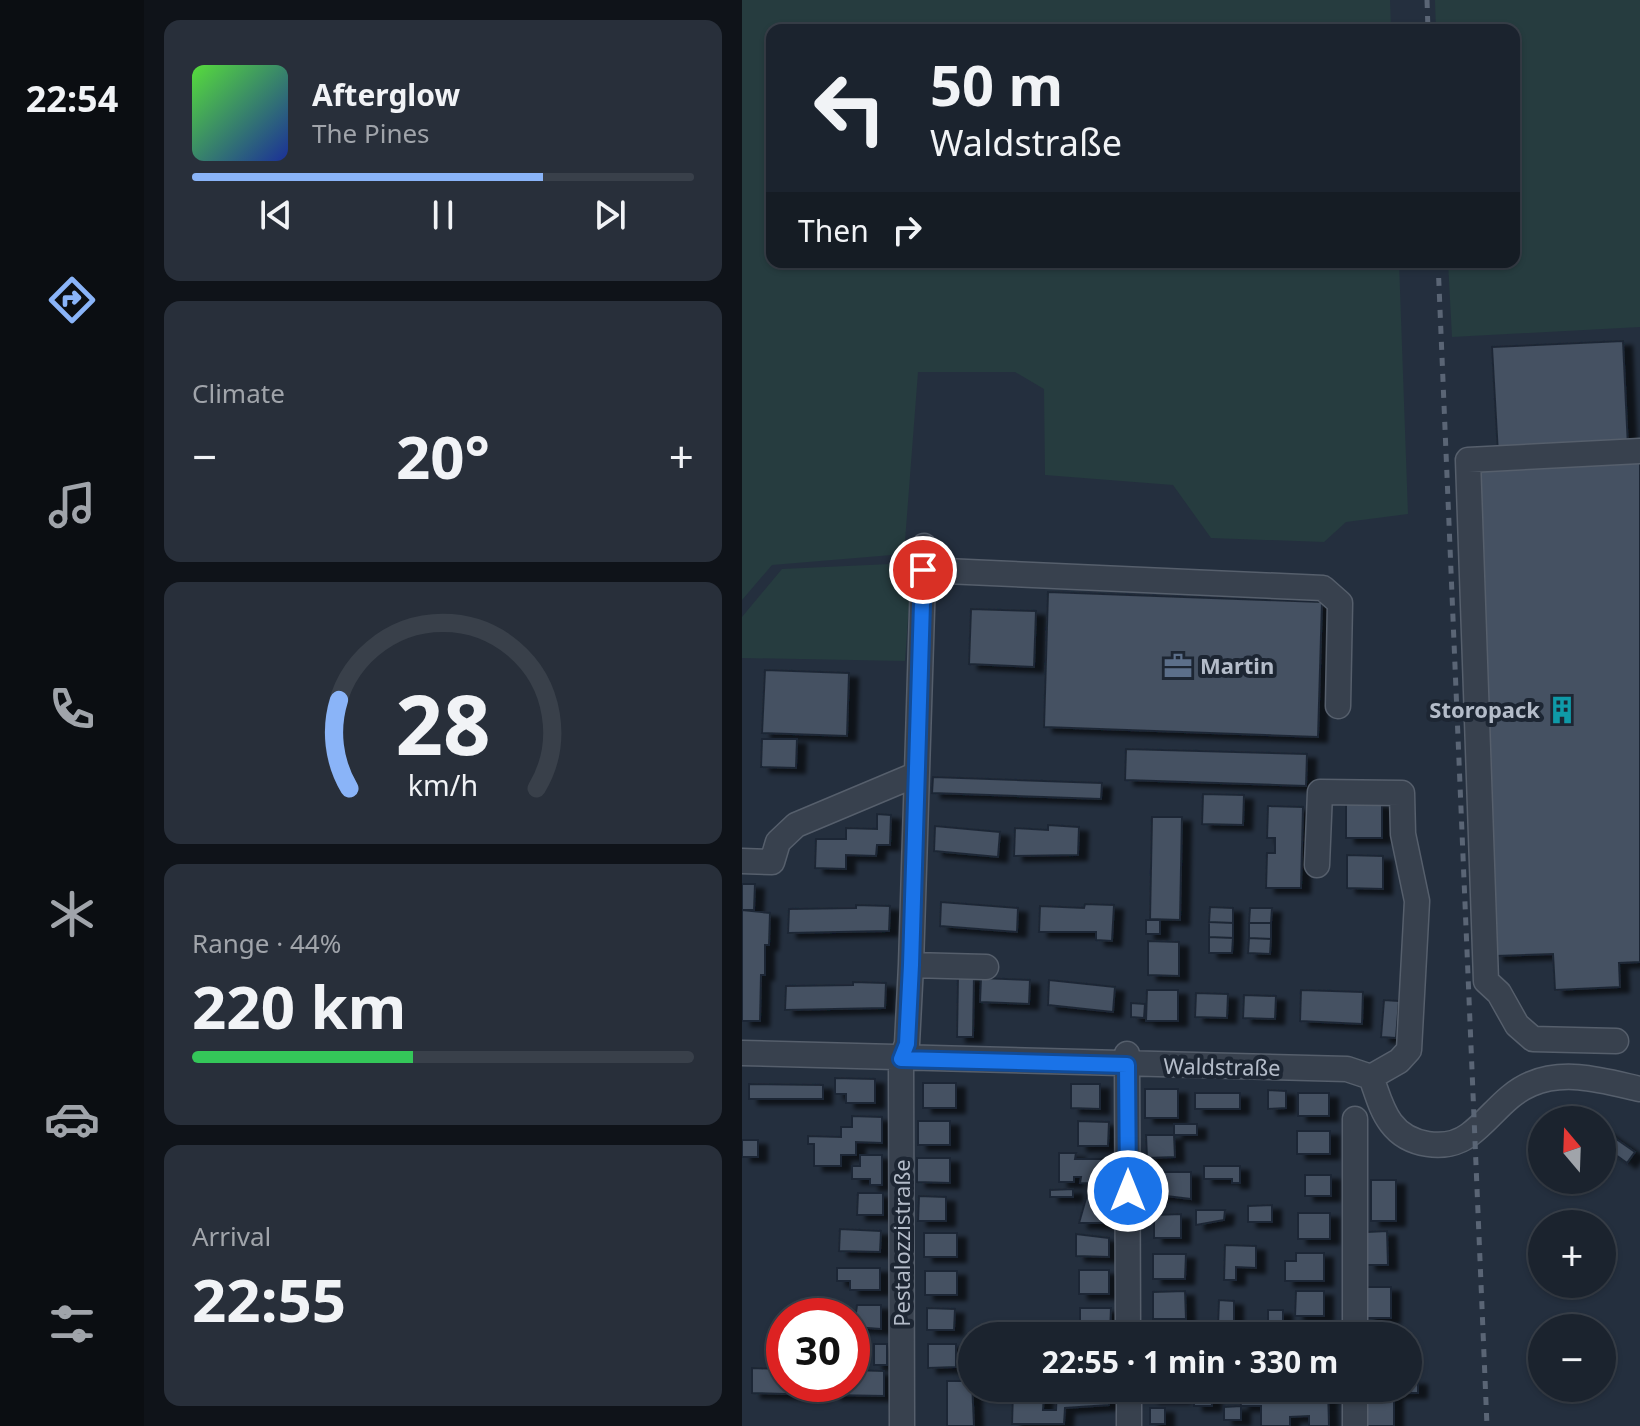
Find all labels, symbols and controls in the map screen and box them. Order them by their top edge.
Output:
text: 50 m [930,46,1063,122]
icon: left [798,56,902,160]
text: 22:54 [26,74,118,123]
text: Afterglow [312,74,460,115]
text: The Pines [312,115,430,151]
text: Waldstraße [930,118,1122,167]
icon: previous [254,193,298,237]
icon: pause [421,193,465,237]
icon: next [588,193,632,237]
icon: right [885,208,929,252]
text: Then [798,210,869,251]
icon: directions [44,272,100,328]
text: Climate [192,375,285,411]
text: 20° [396,415,490,497]
text: − [192,426,217,486]
text: + [669,426,694,486]
icon: music [44,477,100,533]
pin [889,536,957,604]
icon: arrive [901,548,945,592]
place label: Martin [1200,650,1274,680]
office icon: Martin [1163,651,1193,681]
text: 28 [395,666,491,779]
icon: phone [44,681,100,737]
place label: Storopack [1429,694,1540,724]
building icon: Storopack [1547,695,1577,725]
text: km/h [408,765,478,804]
icon: climate [44,886,100,942]
text: Range · 44% [192,925,341,961]
text: 220 km [192,965,406,1047]
street label: Waldstraße [1163,1050,1281,1082]
icon: car [44,1091,100,1147]
north arrow [1528,1106,1616,1194]
map controls [1528,1106,1616,1402]
position arrow [1086,1149,1170,1233]
street label: Pestalozzistraße [886,1159,916,1327]
button: + [1528,1210,1616,1298]
text: Arrival [192,1218,271,1254]
text: 22:55 [192,1258,346,1340]
icon: filters [44,1296,100,1352]
speed limit sign: 30 [766,1298,870,1402]
button: − [1528,1314,1616,1402]
text: 22:55 · 1 min · 330 m [1042,1341,1338,1382]

